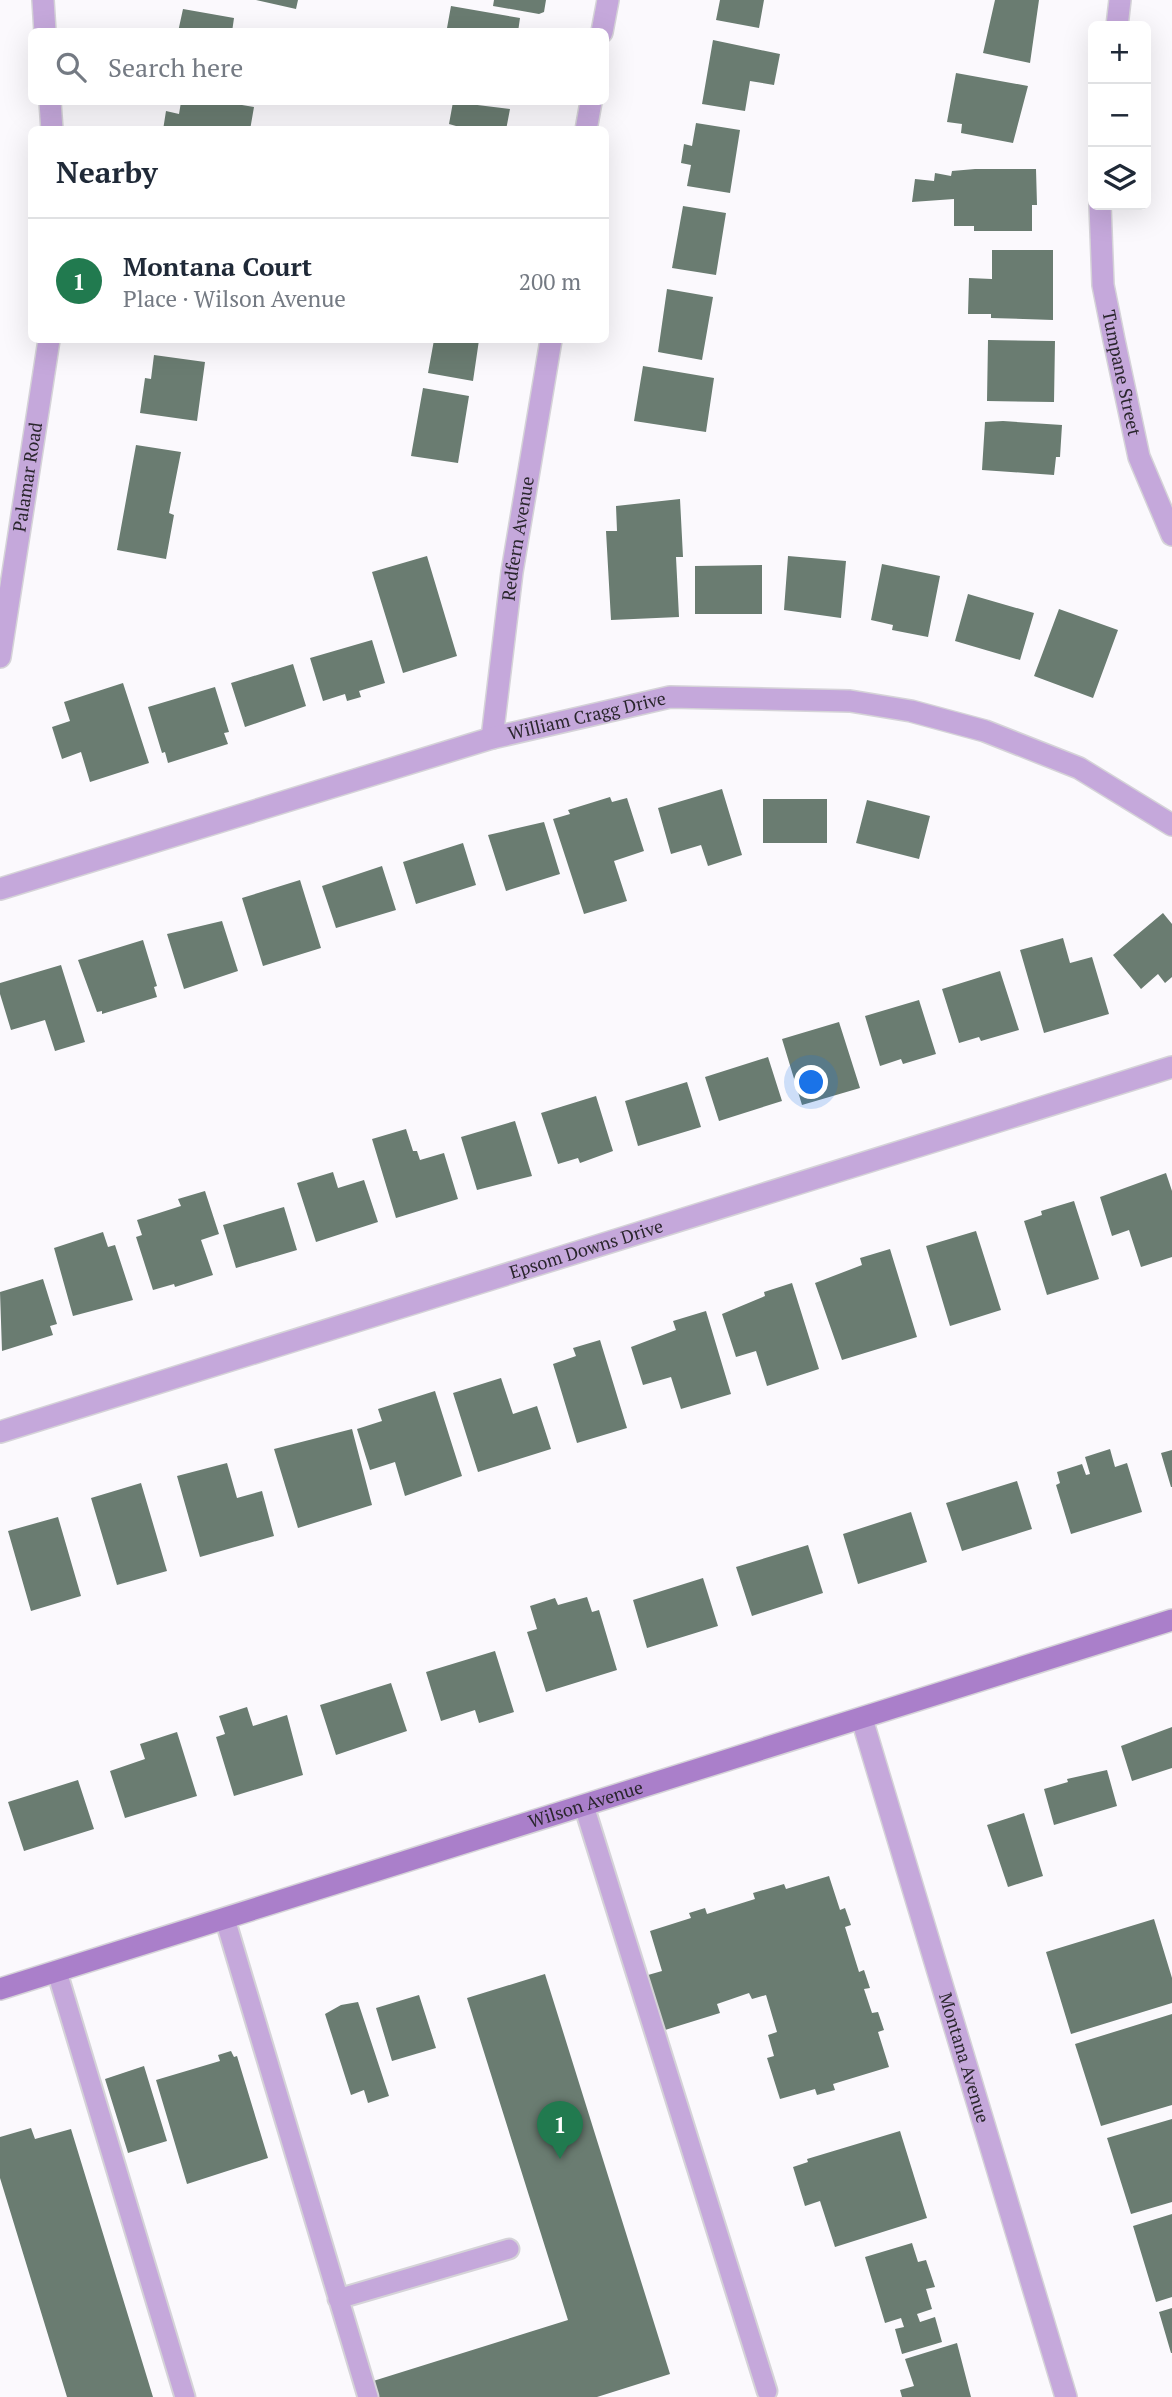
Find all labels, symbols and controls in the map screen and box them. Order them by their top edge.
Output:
map controls [1088,21,1151,210]
button: + [1088,21,1151,84]
search box [28,28,609,105]
icon: search [52,48,90,86]
text: Search here [108,50,243,84]
button: − [1088,84,1151,147]
button: layers [1088,147,1151,210]
text: Nearby [56,152,158,192]
text: Montana Court [123,249,312,283]
text: 1 [73,266,86,297]
text: 200 m [519,266,581,297]
text: Place · Wilson Avenue [123,283,346,314]
street label: Tumpane Street [1097,308,1147,438]
street label: Palamar Road [7,421,47,533]
street label: Redfern Avenue [496,475,539,602]
street label: William Cragg Drive [505,685,668,745]
your location [794,1065,828,1099]
street label: Epsom Downs Drive [506,1213,666,1284]
street label: Wilson Avenue [525,1774,646,1833]
street label: Montana Avenue [934,1990,996,2126]
pin: 1 [537,2101,583,2159]

